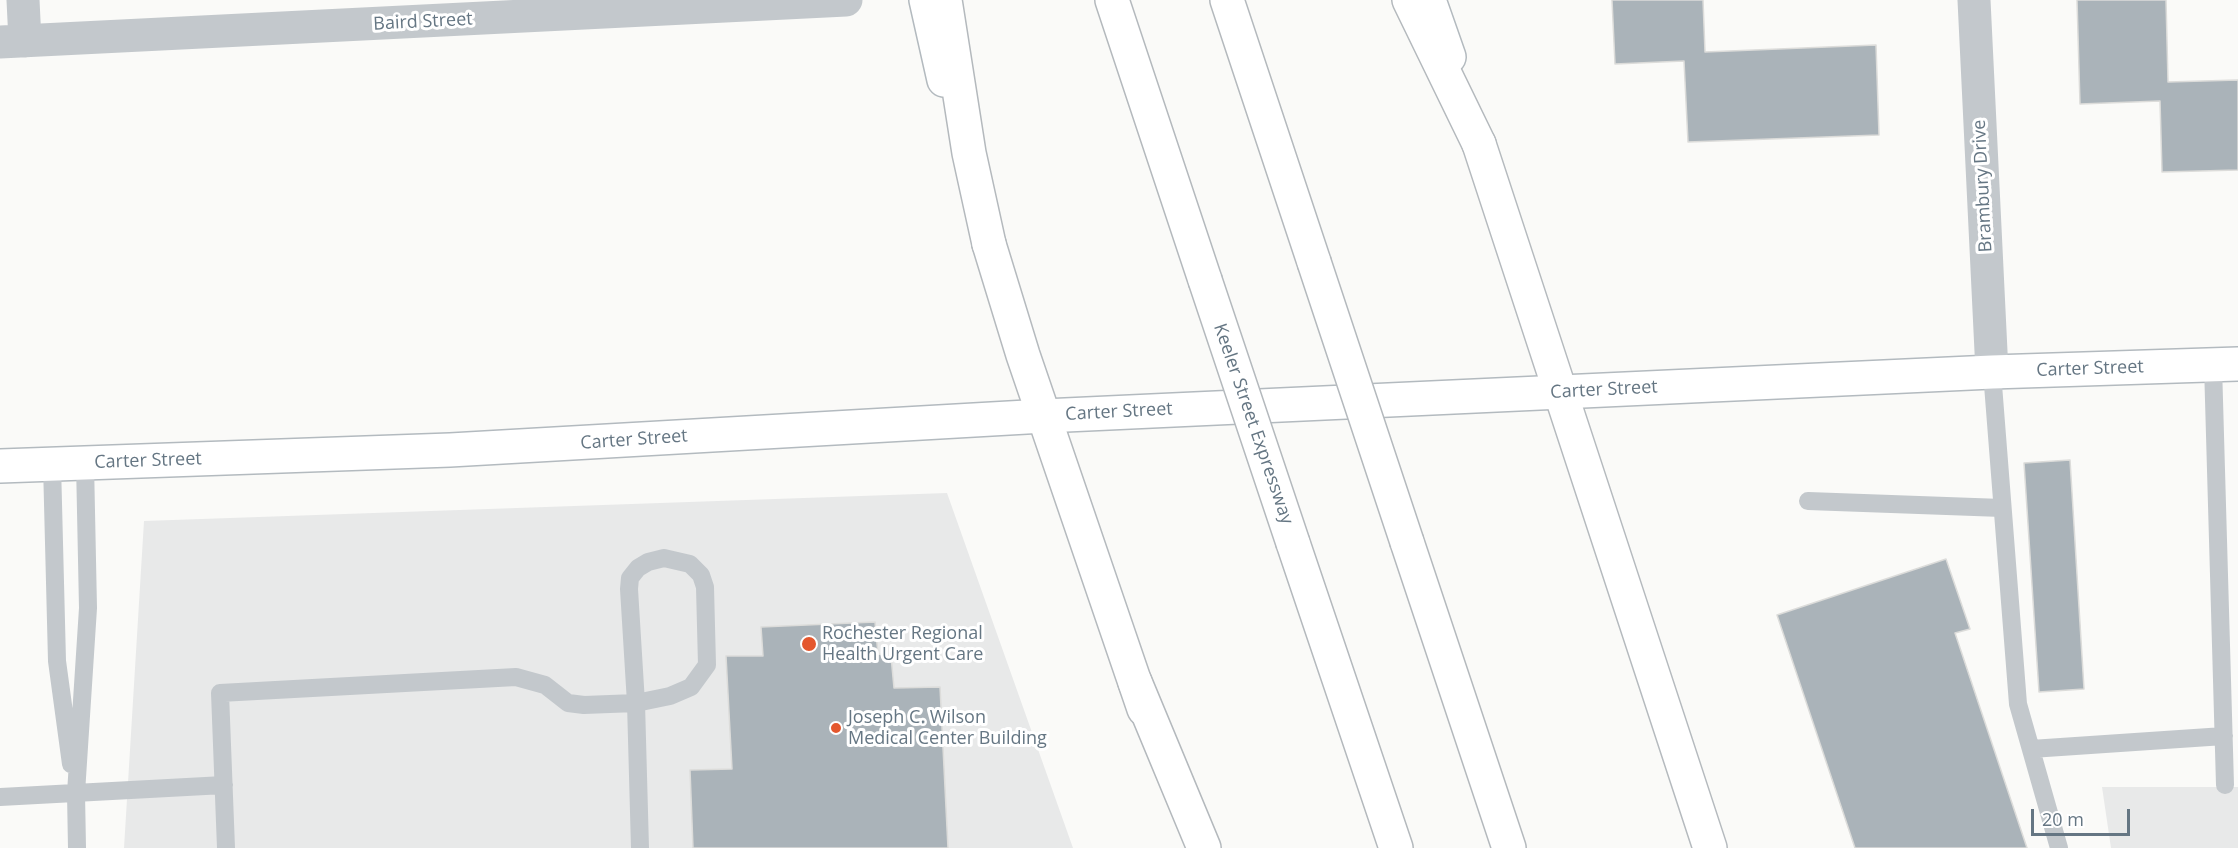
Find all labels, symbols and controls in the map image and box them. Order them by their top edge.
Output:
street label: Baird Street [373,9,473,35]
street label: Brambury Drive [1969,119,1997,253]
street label: Keeler Street Expressway [1208,321,1298,527]
street label: Carter Street [2036,356,2144,382]
street label: Carter Street [1550,376,1658,404]
street label: Carter Street [1065,398,1173,426]
street label: Carter Street [580,425,688,455]
street label: Carter Street [94,448,202,474]
place label: Rochester Regional Health Urgent Care [822,623,983,666]
marker: Rochester Regional Health Urgent Care [800,635,818,653]
place label: Joseph C. Wilson Medical Center Building [848,707,1047,750]
marker: Joseph C. Wilson Medical Center Building [829,721,843,735]
scale bar [2034,797,2133,835]
text: 20 m [2042,807,2084,831]

